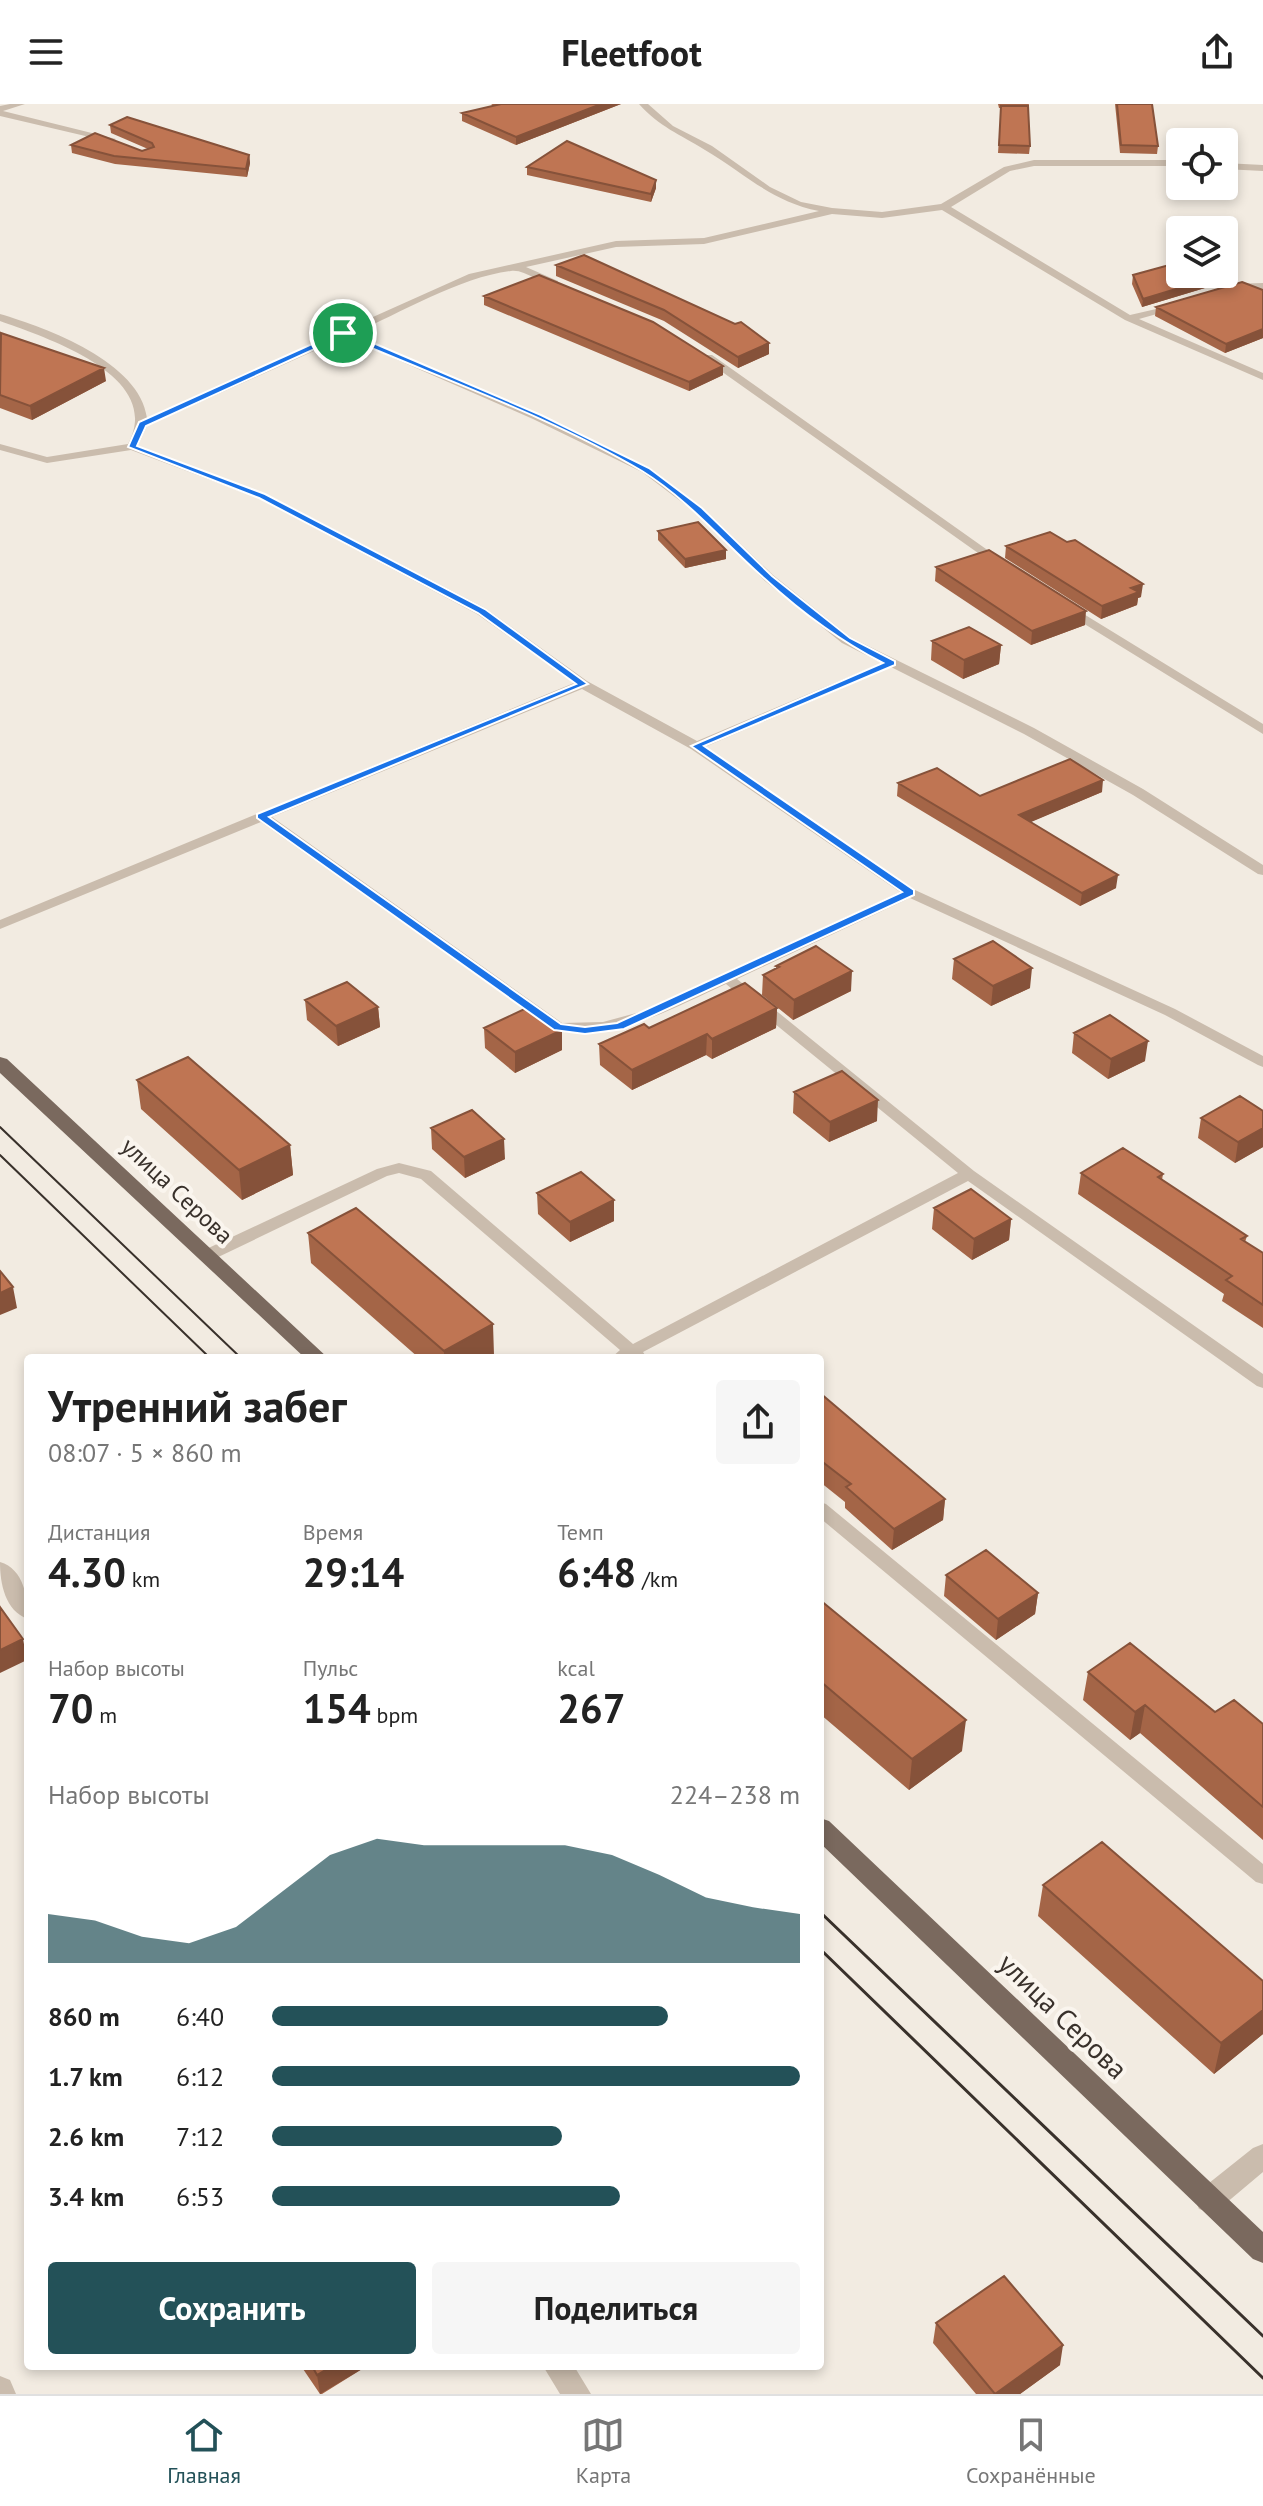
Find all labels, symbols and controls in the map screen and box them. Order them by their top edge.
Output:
text: Fleetfoot [561,29,702,76]
icon: menu [24,30,68,74]
icon: share [1195,30,1239,74]
map controls [1166,128,1238,288]
button: locate [1166,128,1238,200]
button: layers [1166,216,1238,288]
pin [309,299,377,367]
icon: arrive [321,311,365,355]
street label: улица Серова [115,1131,240,1250]
text: Утренний забег [48,1377,347,1434]
button: share [716,1380,800,1464]
text: 08:07 · 5 × 860 m [48,1436,242,1469]
text: Дистанция [48,1518,150,1546]
text: Время [303,1518,363,1546]
text: Темп [557,1518,604,1546]
text: 4.30 [48,1546,126,1598]
text: 29:14 [303,1546,404,1598]
text: 6:48 [557,1546,636,1598]
text: km [126,1565,160,1593]
text: /km [636,1565,678,1593]
text: Набор высоты [48,1654,185,1682]
text: Пульс [303,1654,358,1682]
text: kcal [557,1654,595,1682]
text: 70 [48,1682,93,1734]
text: 154 [303,1682,371,1734]
text: 267 [557,1682,625,1734]
text: m [93,1701,117,1729]
text: bpm [371,1701,418,1729]
text: Набор высоты [48,1778,210,1811]
text: 224–238 m [670,1778,800,1811]
street label: улица Серова [991,1945,1136,2087]
text: 860 m [48,2000,120,2033]
text: 6:40 [176,2000,224,2033]
text: 1.7 km [48,2060,123,2093]
text: 6:12 [176,2060,224,2093]
text: 2.6 km [48,2120,124,2153]
text: 7:12 [176,2120,224,2153]
text: 3.4 km [48,2180,124,2213]
text: 6:53 [176,2180,224,2213]
button: Сохранить [48,2262,416,2354]
button: Поделиться [432,2262,800,2354]
tab: Главная [167,2413,241,2489]
tab: Карта [576,2413,631,2489]
tab: Сохранённые [966,2413,1096,2489]

